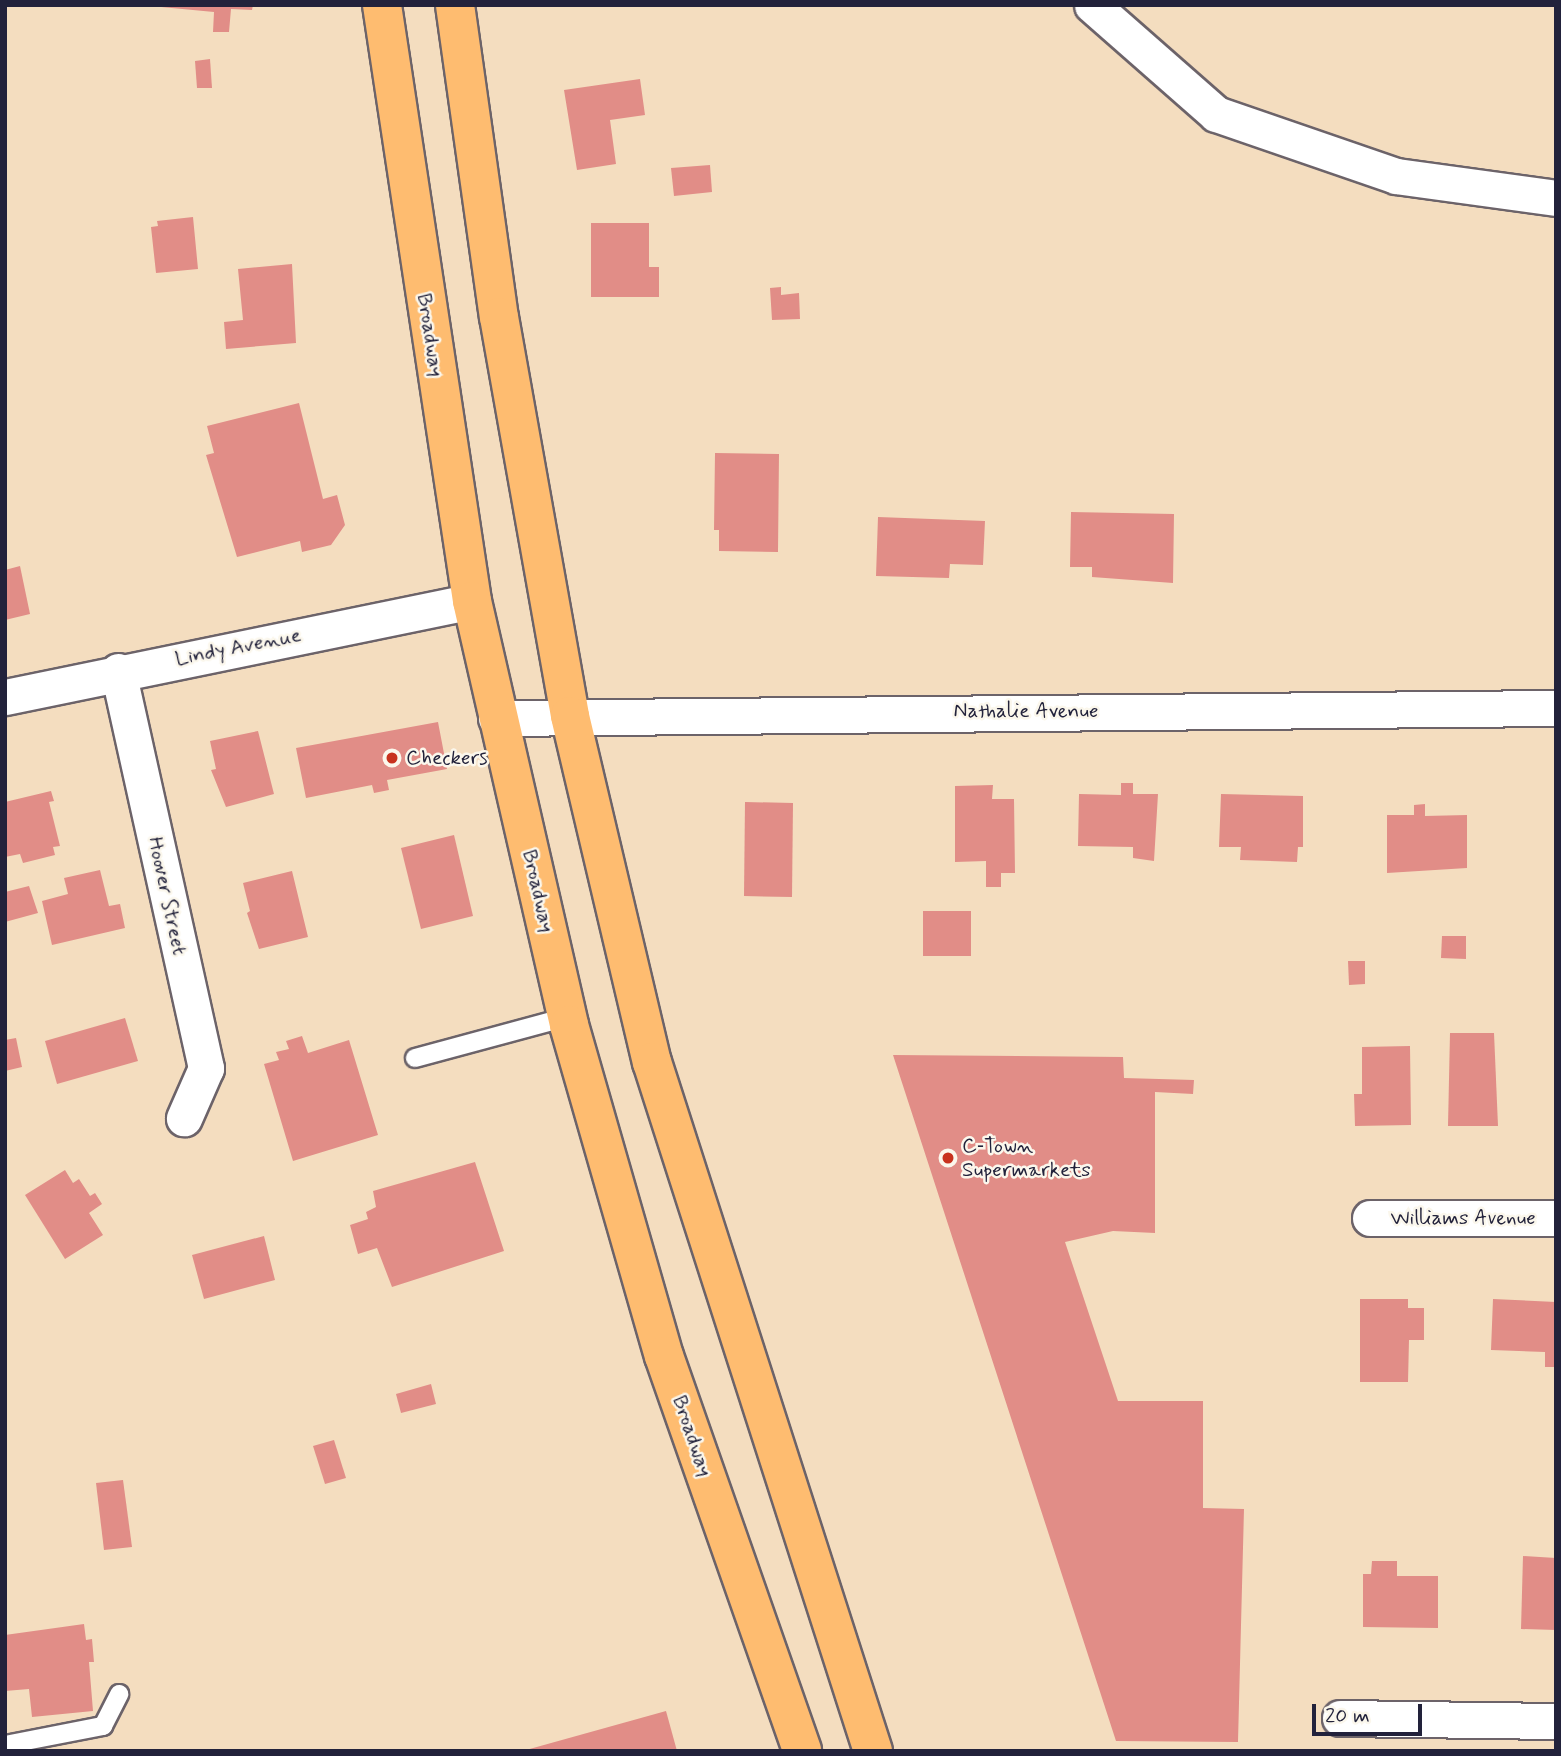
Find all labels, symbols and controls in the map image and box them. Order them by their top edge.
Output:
street label: Broadway [411,291,449,379]
street label: Lindy Avenue [176,623,300,671]
street label: Nathalie Avenue [952,698,1100,724]
place label: Checkers [406,745,488,771]
marker: Checkers [384,750,400,766]
street label: Hoover Street [142,833,192,959]
street label: Broadway [516,847,560,935]
place label: C‑Town Supermarkets [962,1133,1091,1183]
marker: C‑Town Supermarkets [940,1150,956,1166]
street label: Williams Avenue [1388,1205,1538,1231]
street label: Broadway [666,1392,718,1480]
scale bar [1316,1690,1426,1734]
text: 20 m [1325,1702,1370,1730]

